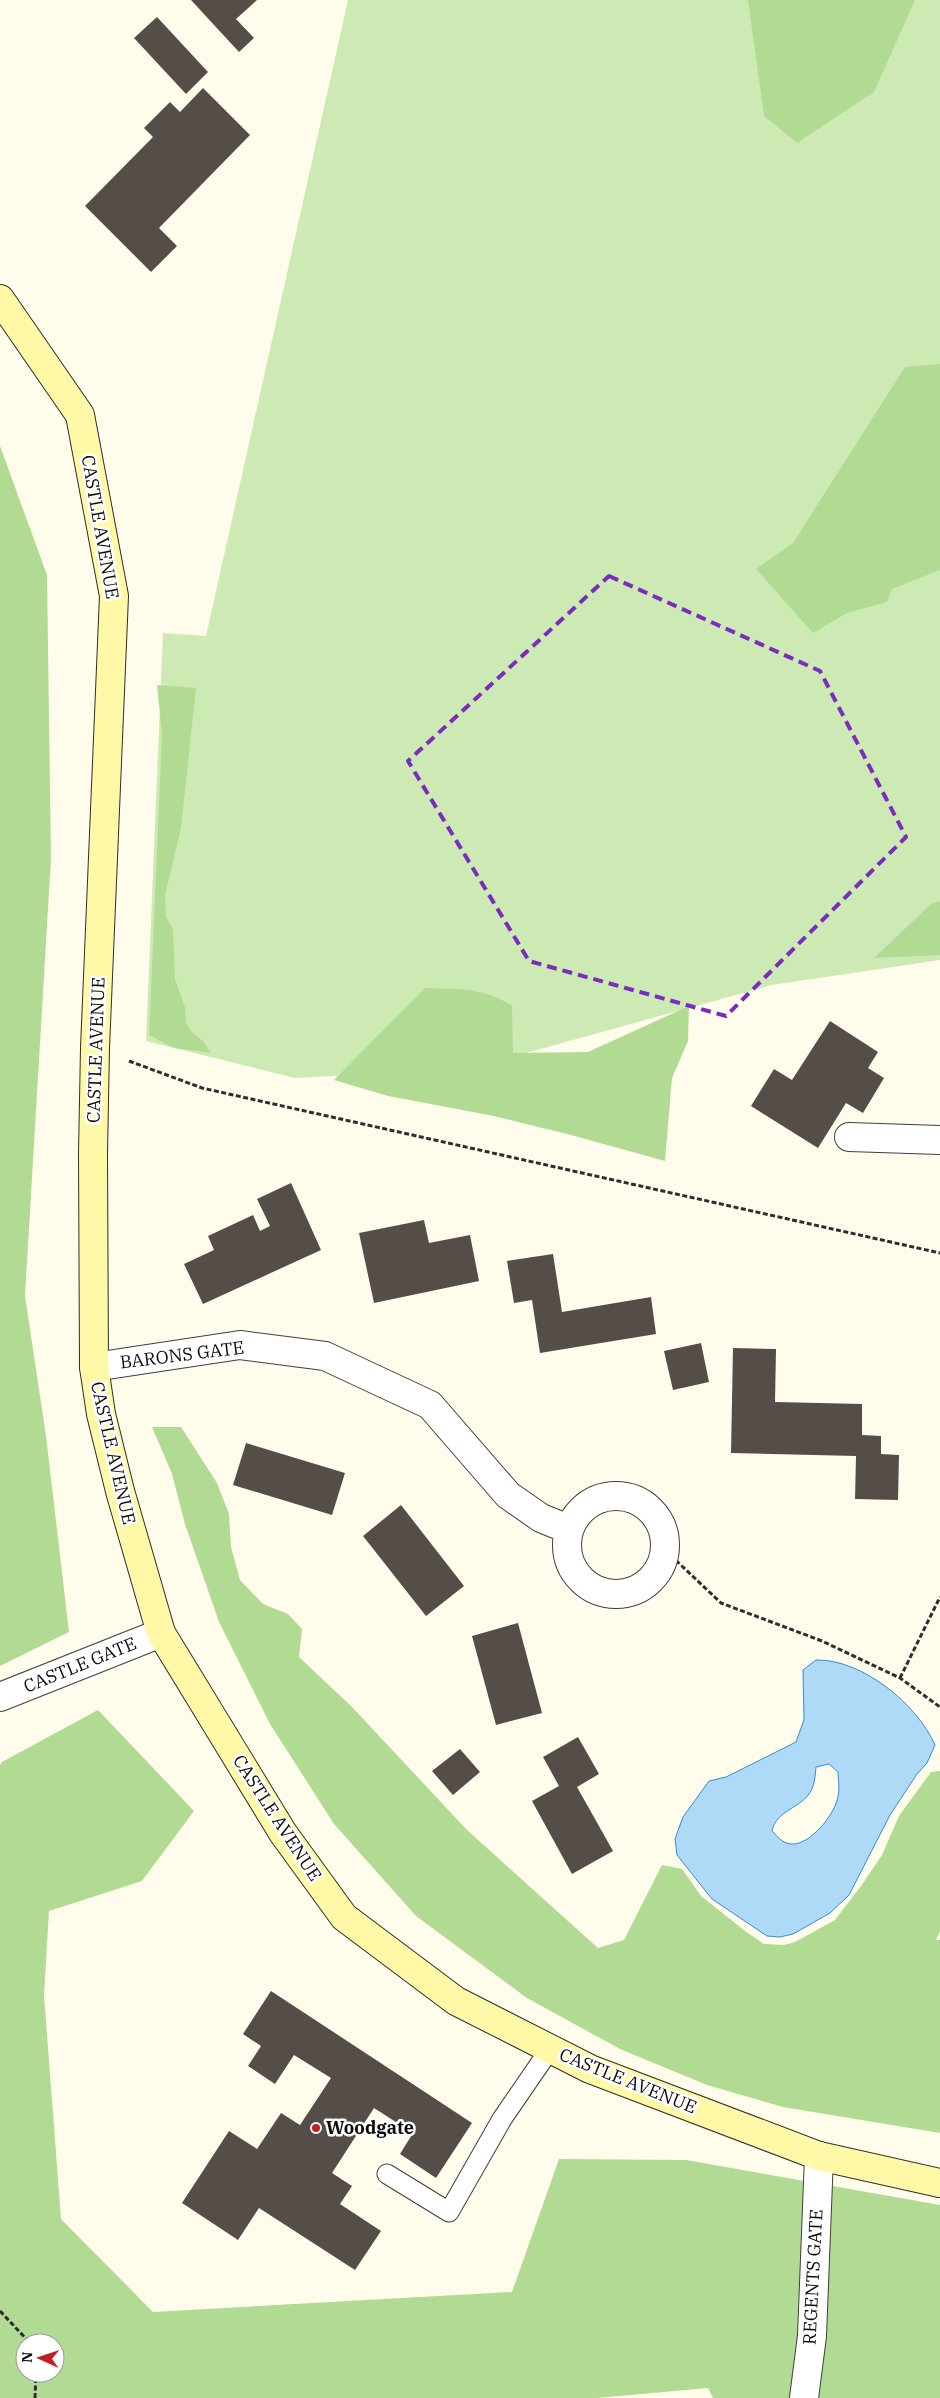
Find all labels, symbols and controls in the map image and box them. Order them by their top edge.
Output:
street label: CASTLE AVENUE [76,453,124,601]
street label: CASTLE AVENUE [81,977,110,1123]
street label: BARONS GATE [118,1335,245,1374]
street label: CASTLE AVENUE [86,1379,141,1527]
street label: CASTLE GATE [20,1631,140,1698]
street label: CASTLE AVENUE [228,1750,327,1885]
street label: CASTLE AVENUE [556,2043,700,2119]
place label: Woodgate [326,2116,414,2139]
marker: Woodgate [310,2122,322,2134]
street label: REGENTS GATE [797,2208,828,2345]
north arrow [15,2333,65,2383]
text: N [18,2351,36,2363]

